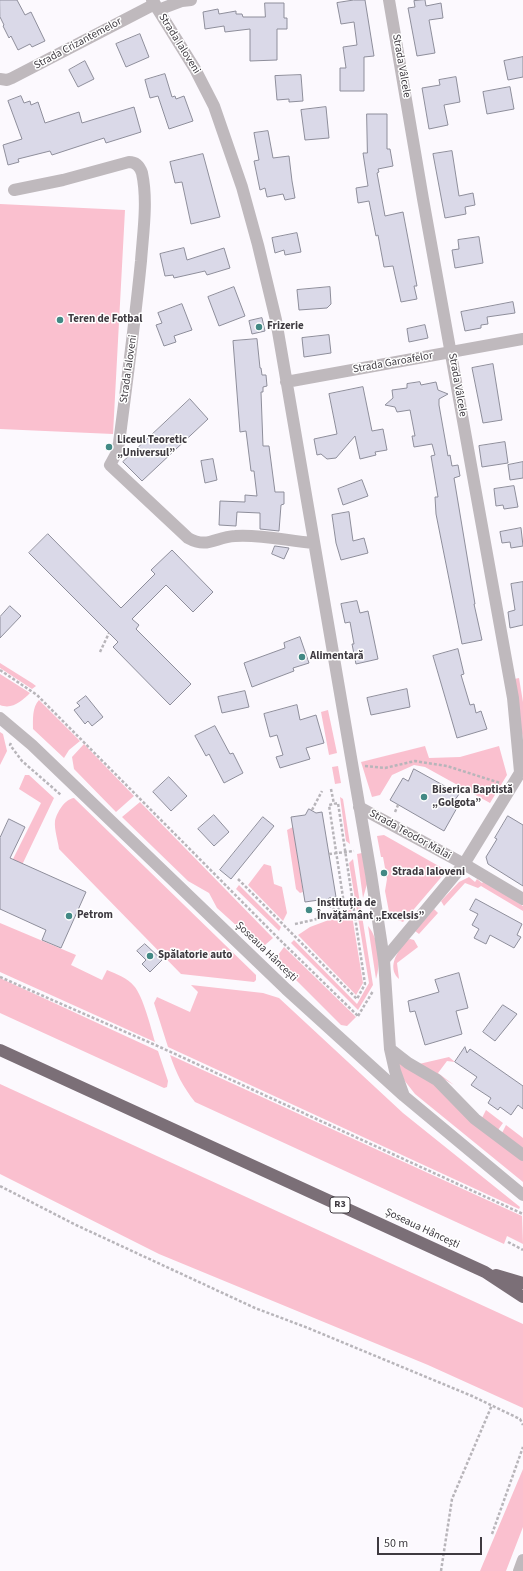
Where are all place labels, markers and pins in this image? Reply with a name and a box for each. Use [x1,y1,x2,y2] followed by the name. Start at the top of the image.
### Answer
[68,313,142,327] place label: Teren de Fotbal
[55,315,65,325] marker: Teren de Fotbal
[267,320,304,334] place label: Frizerie
[254,322,264,332] marker: Frizerie
[117,434,187,460] place label: Liceul Teoretic „Universul”
[104,442,114,452] marker: Liceul Teoretic „Universul”
[310,650,364,664] place label: Alimentară
[297,652,307,662] marker: Alimentară
[432,784,513,810] place label: Biserica Baptistă „Golgota”
[419,792,429,802] marker: Biserica Baptistă „Golgota”
[392,866,465,880] place label: Strada Ialoveni
[379,868,389,878] marker: Strada Ialoveni
[317,897,424,923] place label: Instituția de Învățământ „Excelsis”
[304,905,314,915] marker: Instituția de Învățământ „Excelsis”
[77,909,113,923] place label: Petrom
[64,911,74,921] marker: Petrom
[158,949,232,963] place label: Spălatorie auto
[145,951,155,961] marker: Spălatorie auto

